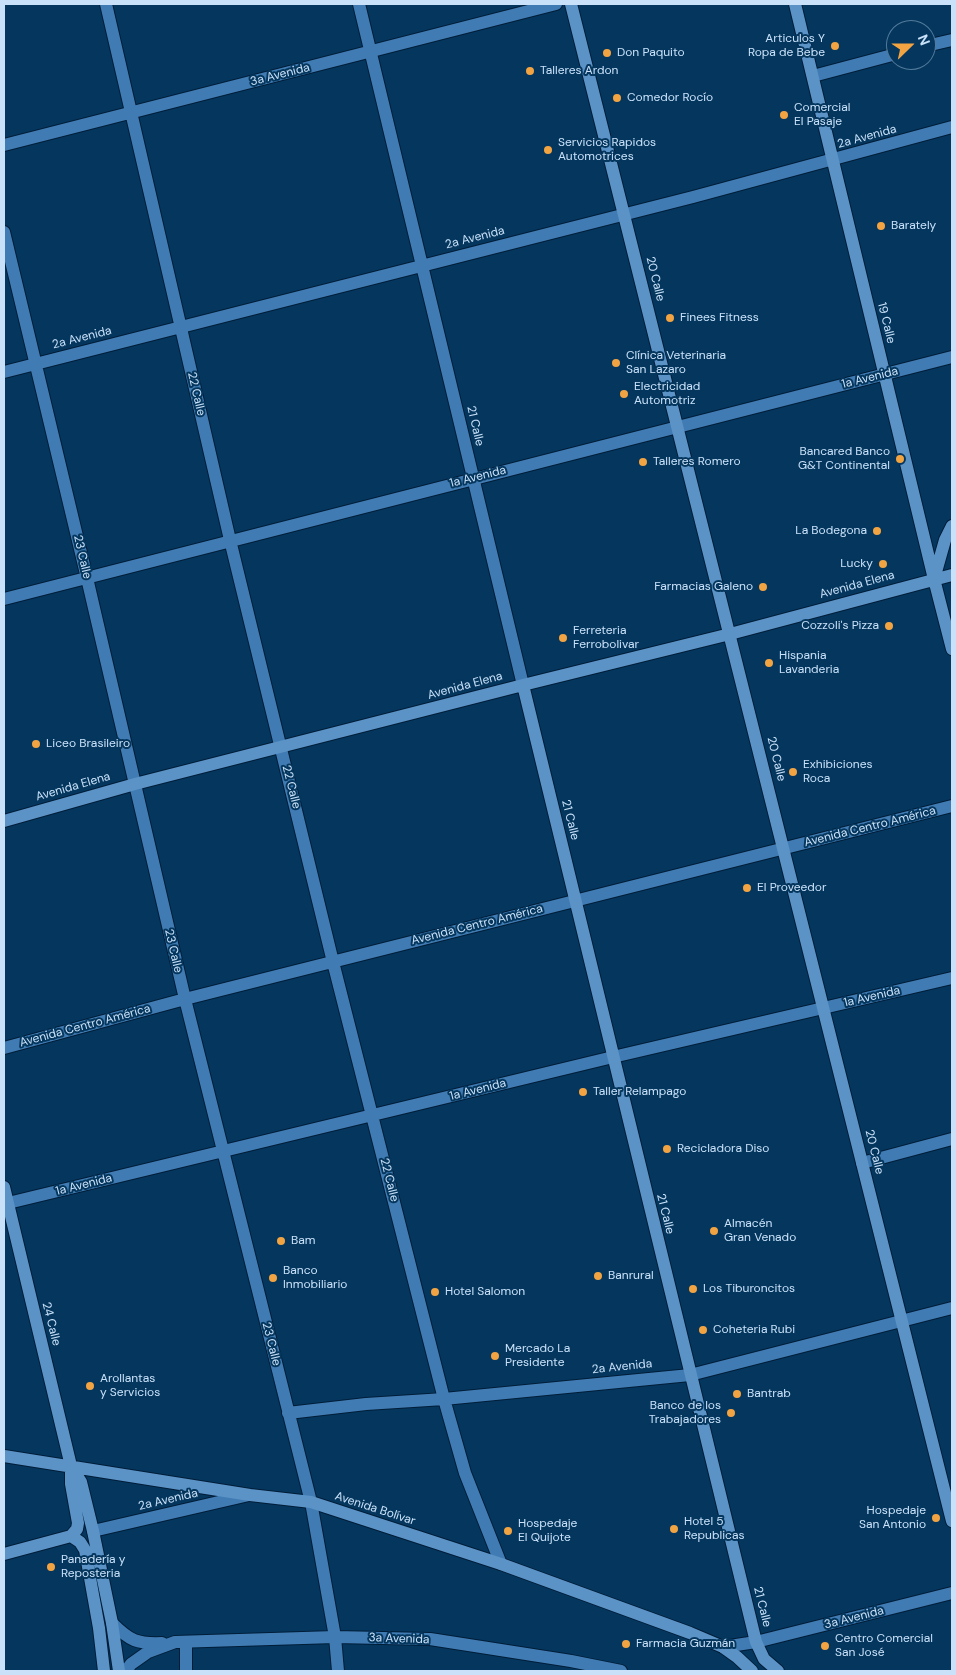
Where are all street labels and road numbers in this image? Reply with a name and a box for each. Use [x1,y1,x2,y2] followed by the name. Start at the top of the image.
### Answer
[249,61,311,89] street label: 3a Avenida
[836,122,898,152] street label: 2a Avenida
[444,224,506,252] street label: 2a Avenida
[643,255,667,303] street label: 20 Calle
[874,301,898,345] street label: 19 Calle
[51,324,113,352] street label: 2a Avenida
[840,364,900,392] street label: 1a Avenida
[184,371,208,417] street label: 22 Calle
[463,404,487,448] street label: 21 Calle
[448,463,508,491] street label: 1a Avenida
[70,534,94,580] street label: 23 Calle
[818,568,896,602] street label: Avenida Elena
[426,669,504,703] street label: Avenida Elena
[764,735,788,783] street label: 20 Calle
[279,764,303,810] street label: 22 Calle
[34,769,112,805] street label: Avenida Elena
[558,798,582,842] street label: 21 Calle
[803,804,937,850] street label: Avenida Centro América
[410,902,544,948] street label: Avenida Centro América
[161,928,185,974] street label: 23 Calle
[842,984,902,1010] street label: 1a Avenida
[18,1002,152,1050] street label: Avenida Centro América
[448,1076,508,1104] street label: 1a Avenida
[862,1128,886,1176] street label: 20 Calle
[377,1157,401,1203] street label: 22 Calle
[54,1171,114,1199] street label: 1a Avenida
[653,1192,677,1236] street label: 21 Calle
[39,1301,63,1347] street label: 24 Calle
[259,1321,283,1367] street label: 23 Calle
[591,1357,653,1377] street label: 2a Avenida
[137,1486,199,1514] street label: 2a Avenida
[333,1489,417,1529] street label: Avenida Bolívar
[750,1585,774,1629] street label: 21 Calle
[823,1604,885,1632] street label: 3a Avenida
[368,1631,430,1647] street label: 3a Avenida

